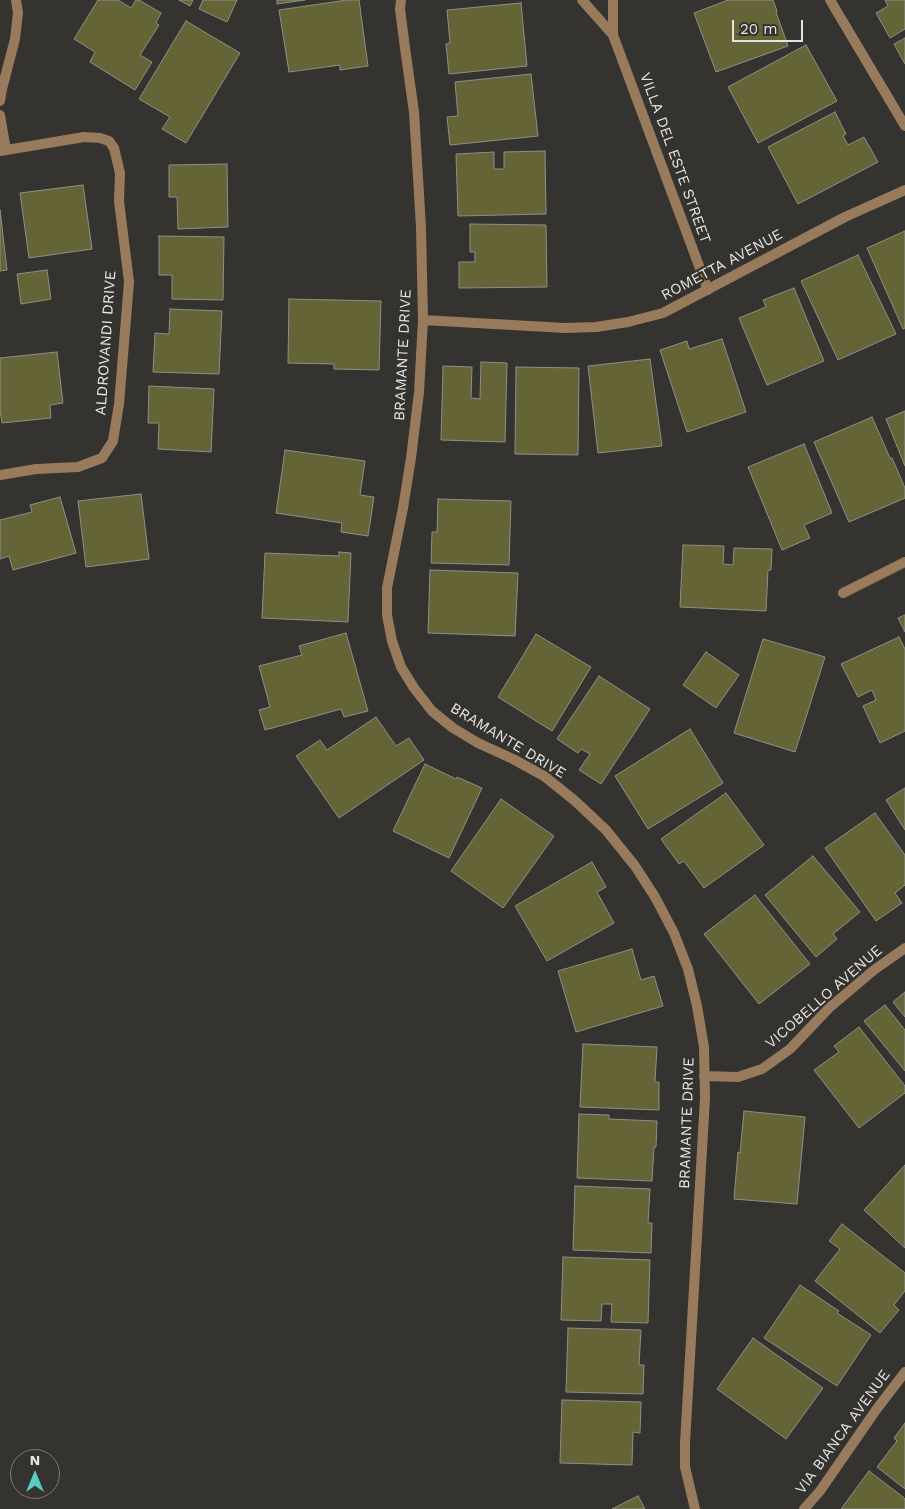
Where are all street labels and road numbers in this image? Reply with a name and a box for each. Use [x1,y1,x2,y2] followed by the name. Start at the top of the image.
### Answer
[636,70,714,246] street label: VILLA DEL ESTE STREET
[658,225,786,305] street label: ROMETTA AVENUE
[92,270,120,416] street label: ALDROVANDI DRIVE
[391,289,415,421] street label: BRAMANTE DRIVE
[447,699,569,783] street label: BRAMANTE DRIVE
[762,942,886,1052] street label: VICOBELLO AVENUE
[676,1057,698,1189] street label: BRAMANTE DRIVE
[792,1366,894,1498] street label: VIA BIANCA AVENUE

